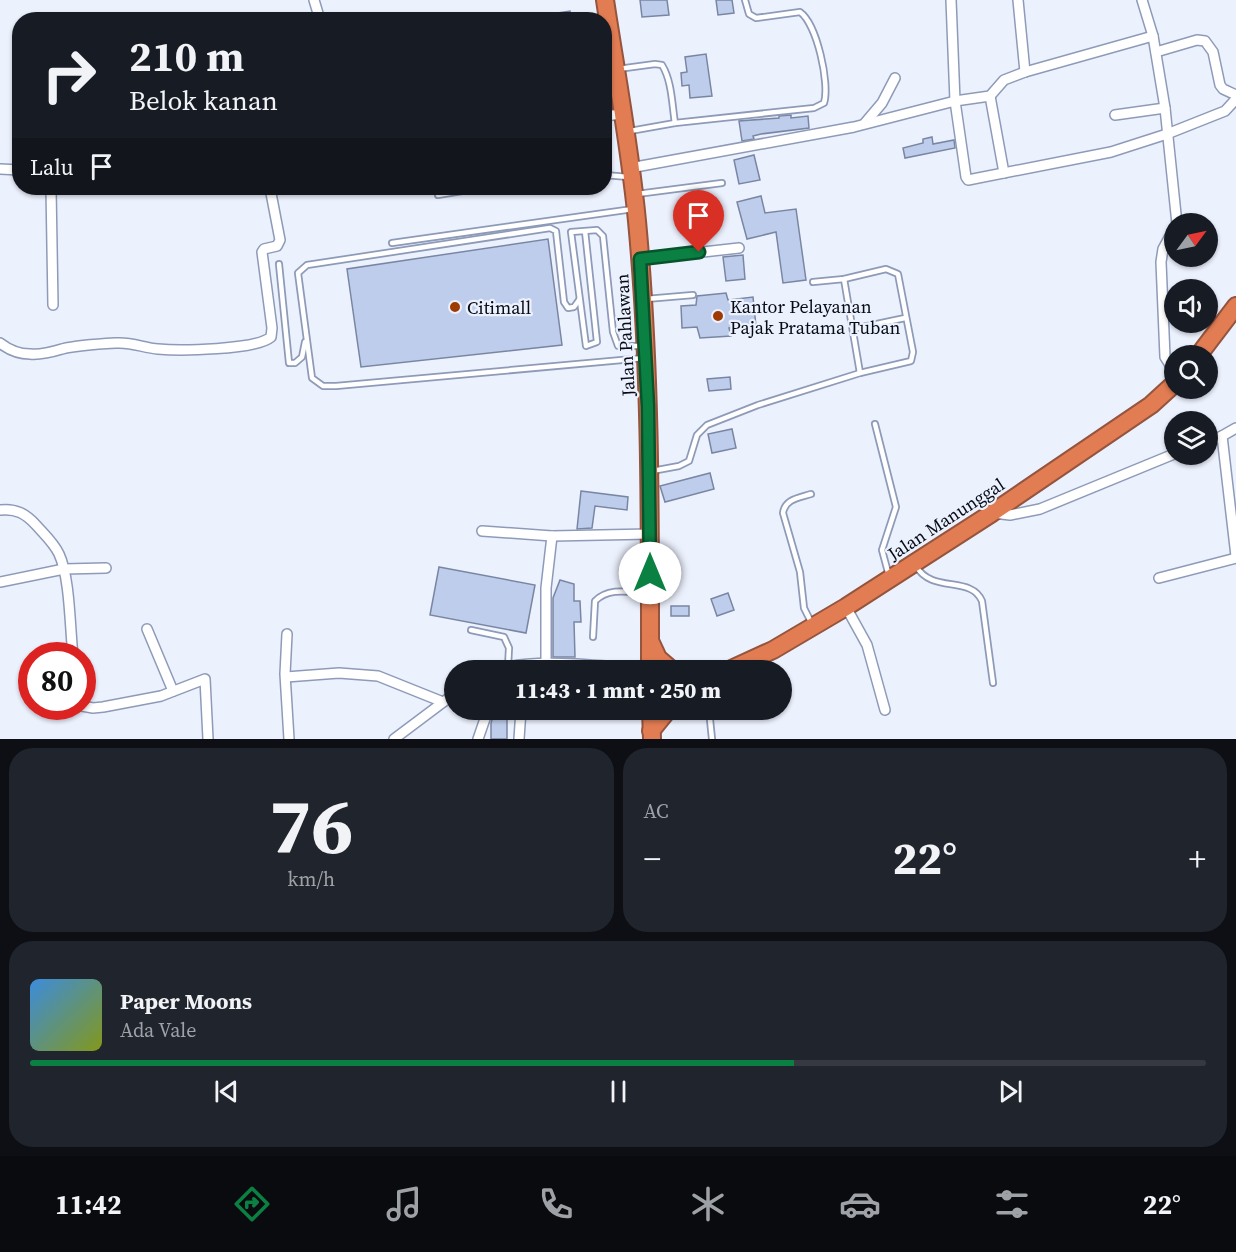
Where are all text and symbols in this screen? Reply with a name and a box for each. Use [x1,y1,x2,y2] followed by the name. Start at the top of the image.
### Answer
[129,27,244,85] text: 210 m
[30,36,108,114] icon: right
[129,82,278,119] text: Belok kanan
[85,150,118,183] icon: arrive
[30,152,73,182] text: Lalu
[673,190,724,252] pin
[682,199,715,232] icon: arrive
[1164,213,1218,267] north arrow
[1164,213,1218,465] map controls
[609,273,641,398] street label: Jalan Pahlawan
[1164,279,1218,333] button: sound
[730,294,901,340] place label: Kantor Pelayanan Pajak Pratama Tuban
[467,295,531,320] place label: Citimall
[448,300,462,314] marker: Citimall
[711,309,725,323] marker: Kantor Pelayanan Pajak Pratama Tuban
[1164,345,1218,399] button: search
[1164,411,1218,465] button: layers
[882,472,1009,567] street label: Jalan Manunggal
[618,541,682,605] position arrow
[18,642,96,720] speed limit sign: 80
[515,675,721,705] text: 11:43 · 1 mnt · 250 m
[269,772,354,879] text: 76
[644,797,669,825] text: AC
[893,827,957,889] text: 22°
[644,836,661,881] text: −
[1188,836,1206,881] text: +
[287,865,335,893] text: km/h
[120,986,252,1016] text: Paper Moons
[120,1016,196,1044] text: Ada Vale
[210,1075,243,1108] icon: previous
[602,1075,635,1108] icon: pause
[994,1075,1027,1108] icon: next
[231,1183,273,1225] icon: directions
[383,1183,425,1225] icon: music
[535,1183,577,1225] icon: phone
[687,1183,729,1225] icon: climate
[839,1183,881,1225] icon: car
[991,1183,1033,1225] icon: filters
[55,1186,122,1223] text: 11:42
[1143,1186,1181,1223] text: 22°

